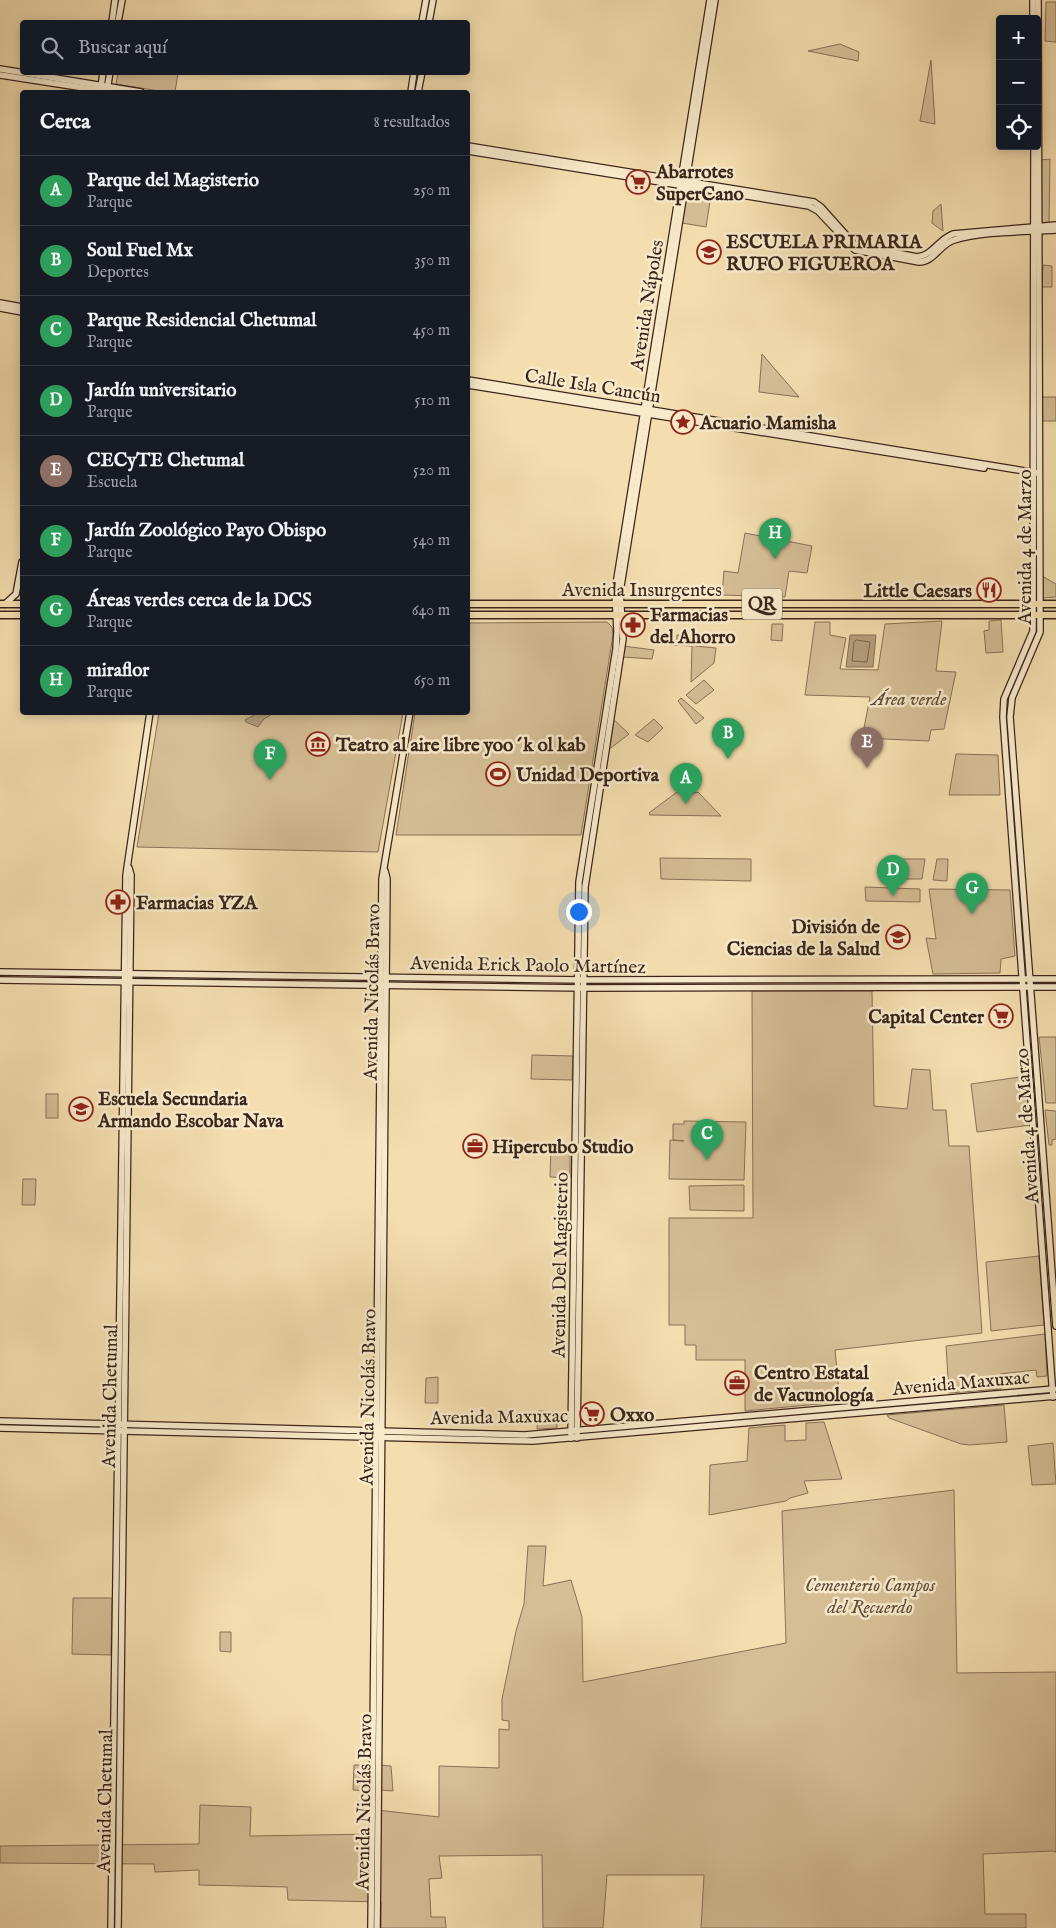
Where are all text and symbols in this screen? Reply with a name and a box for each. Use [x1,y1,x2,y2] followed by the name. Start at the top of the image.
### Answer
[996,15,1041,150] map controls
[996,15,1041,60] button: +
[20,20,470,75] search box
[38,34,66,62] icon: search
[78,36,167,60] text: Buscar aquí
[996,60,1041,105] button: −
[996,105,1041,150] button: locate
[40,109,90,136] text: Cerca
[374,113,450,133] text: 8 resultados
[655,161,744,207] place label: Abarrotes SuperCano
[87,169,259,193] text: Parque del Magisterio
[625,169,651,195] supermarket icon: Abarrotes SuperCano
[51,181,61,201] text: A
[413,181,450,201] text: 250 m
[87,193,133,213] text: Parque
[726,231,923,277] place label: ESCUELA PRIMARIA RUFO FIGUEROA
[626,238,670,373] street label: Avenida Nápoles
[87,239,193,263] text: Soul Fuel Mx
[696,239,722,265] school or university icon: ESCUELA PRIMARIA RUFO FIGUEROA
[51,251,61,271] text: B
[415,251,450,271] text: 350 m
[87,263,149,283] text: Deportes
[87,309,317,333] text: Parque Residencial Chetumal
[50,321,62,341] text: C
[413,321,450,341] text: 450 m
[87,333,133,353] text: Parque
[523,364,662,410] street label: Calle Isla Cancún
[87,379,237,403] text: Jardín universitario
[50,391,62,411] text: D
[415,391,450,411] text: 510 m
[87,403,133,423] text: Parque
[670,409,696,435] place icon: Acuario Mamisha
[699,412,837,436] place label: Acuario Mamisha
[87,449,244,473] text: CECyTE Chetumal
[50,461,62,481] text: E
[413,461,450,481] text: 520 m
[1014,469,1038,626] street label: Avenida 4 de Marzo
[87,473,138,493] text: Escuela
[759,518,791,559] pin: H
[87,519,326,543] text: Jardín Zoológico Payo Obispo
[51,531,61,551] text: F
[413,531,450,551] text: 540 m
[87,543,133,563] text: Parque
[976,577,1002,603] restaurant icon: Little Caesars
[561,579,722,603] street label: Avenida Insurgentes
[863,580,972,604] place label: Little Caesars
[742,588,782,620] road number: QR
[87,589,312,613] text: Áreas verdes cerca de la DCS
[50,601,62,621] text: G
[412,601,450,621] text: 640 m
[650,604,735,650] place label: Farmacias del Ahorro
[620,612,646,638] pharmacy icon: Farmacias del Ahorro
[87,613,133,633] text: Parque
[87,659,149,683] text: miraflor
[49,671,63,691] text: H
[414,671,450,691] text: 650 m
[87,683,133,703] text: Parque
[869,688,947,712] park label: Área verde
[712,718,744,759] pin: B
[851,727,883,768] pin: E
[305,731,331,757] museum icon: Teatro al aire libre yoo´k ol kab
[335,734,586,758] place label: Teatro al aire libre yoo´k ol kab
[254,739,286,780] pin: F
[485,761,511,787] sports icon: Unidad Deportiva
[670,763,702,804] pin: A
[515,764,660,788] place label: Unidad Deportiva
[877,855,909,896] pin: D
[956,873,988,914] pin: G
[105,889,131,915] pharmacy icon: Farmacias YZA
[136,892,258,916] place label: Farmacias YZA
[566,899,592,925] your location
[359,903,387,1082] street label: Avenida Nicolás Bravo
[727,916,881,962] place label: División de Ciencias de la Salud
[885,924,911,950] school or university icon: División de Ciencias de la Salud
[409,952,646,980] street label: Avenida Erick Paolo Martínez
[988,1003,1014,1029] supermarket icon: Capital Center
[868,1006,985,1030] place label: Capital Center
[1011,1047,1045,1205] street label: Avenida 4 de Marzo
[97,1088,284,1134] place label: Escuela Secundaria Armando Escobar Nava
[68,1096,94,1122] school or university icon: Escuela Secundaria Armando Escobar Nava
[691,1119,723,1160] pin: C
[462,1133,488,1159] office icon: Hipercubo Studio
[492,1136,633,1160] place label: Hipercubo Studio
[547,1172,575,1359] street label: Avenida Del Magisterio
[355,1308,383,1487] street label: Avenida Nicolás Bravo
[98,1323,124,1469] street label: Avenida Chetumal
[754,1362,874,1408] place label: Centro Estatal de Vacunología
[890,1366,1031,1402] street label: Avenida Maxuxac
[724,1370,750,1396] office icon: Centro Estatal de Vacunología
[579,1401,605,1427] supermarket icon: Oxxo
[610,1404,654,1428] place label: Oxxo
[429,1405,568,1431] street label: Avenida Maxuxac
[805,1574,936,1620] park label: Cementerio Campos del Recuerdo
[351,1713,379,1892] street label: Avenida Nicolás Bravo
[93,1728,119,1874] street label: Avenida Chetumal

